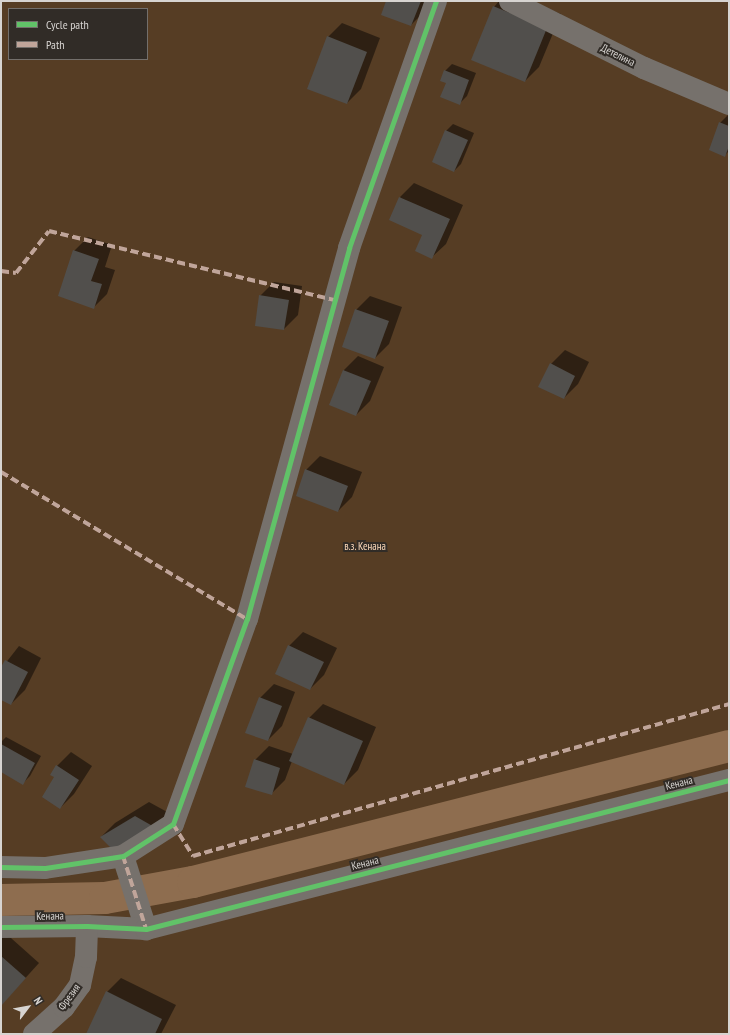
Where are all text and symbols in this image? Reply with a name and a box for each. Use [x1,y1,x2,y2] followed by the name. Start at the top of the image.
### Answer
[8,8,148,60] legend
[46,17,89,32] text: Cycle path
[46,37,64,52] text: Path
[599,41,637,69] street label: Детелина
[344,539,386,553] park label: в.з. Кенана
[664,773,694,793] street label: Кенана
[350,853,380,873] street label: Кенана
[36,909,64,923] street label: Кенана
[55,981,83,1013] street label: Фрезия
[8,987,48,1027] north arrow
[31,994,46,1007] text: N

